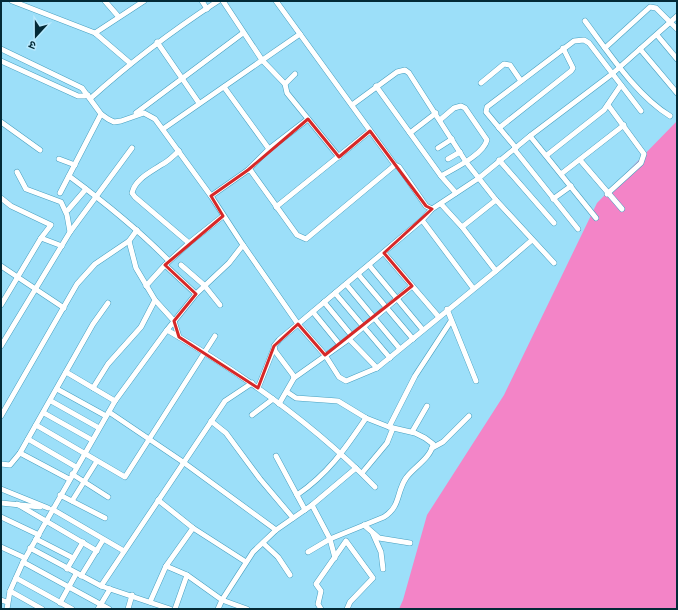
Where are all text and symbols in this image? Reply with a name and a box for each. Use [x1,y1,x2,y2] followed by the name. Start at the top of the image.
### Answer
[16,16,56,56] north arrow
[27,38,38,51] text: उ

